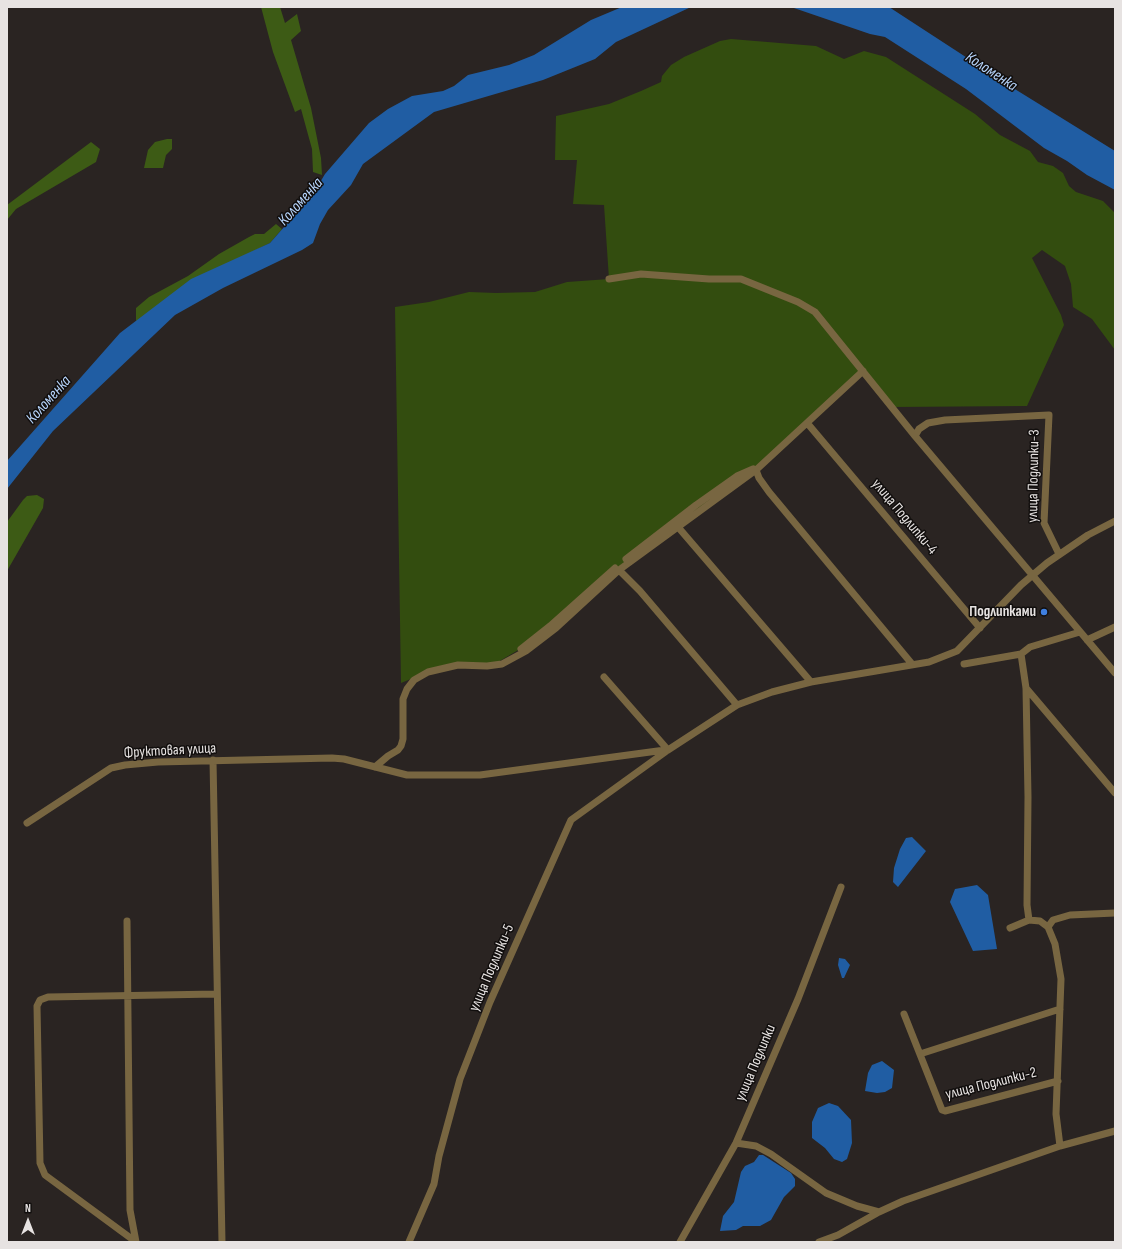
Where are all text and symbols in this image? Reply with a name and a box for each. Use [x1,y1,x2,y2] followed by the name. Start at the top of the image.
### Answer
[961,48,1021,96] water label: Коломенка
[274,174,328,230] water label: Коломенка
[22,372,76,428] water label: Коломенка
[1024,429,1044,523] street label: улица Подлипки-3
[867,475,941,559] street label: улица Подлипки-4
[969,603,1036,621] place label: Подлипками
[1039,607,1049,617] marker: Подлипками
[123,740,217,762] street label: Фруктовая улица
[466,922,518,1014] street label: улица Подлипки-5
[732,1022,780,1104] street label: улица Подлипки
[944,1064,1038,1104] street label: улица Подлипки-2
[8,1201,48,1241] north arrow
[25,1202,31,1215] text: N

